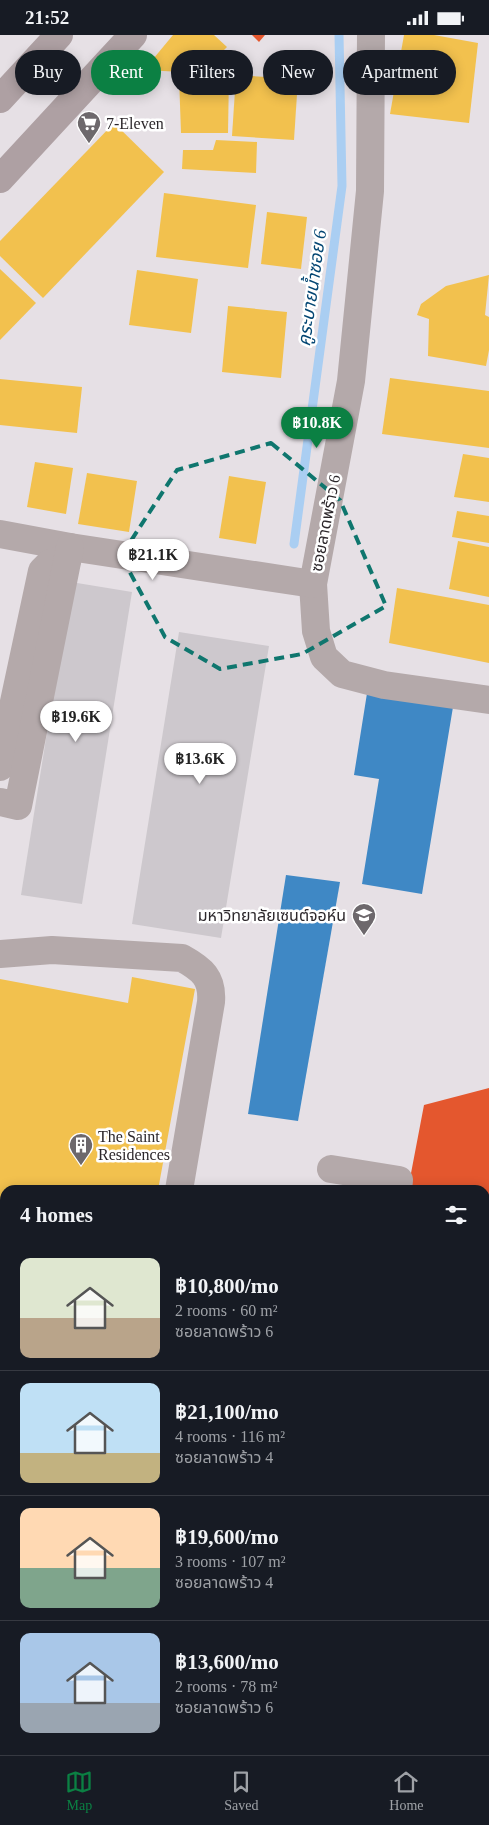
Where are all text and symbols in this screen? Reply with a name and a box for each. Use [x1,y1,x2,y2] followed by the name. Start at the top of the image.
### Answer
[25,7,69,28] text: 21:52
[15,50,81,95] chip: Buy
[91,50,161,95] chip: Rent
[171,50,253,95] chip: Filters
[263,50,333,95] chip: New
[343,50,456,95] chip: Apartment
[76,110,102,144] supermarket icon: 7-Eleven
[106,115,164,132] place label: 7-Eleven
[291,228,331,348] water label: คูระบายน้ำซอย 6
[276,407,358,449] pin: ฿10.8K
[292,414,342,431] text: ฿10.8K
[308,473,343,573] street label: ซอยลาดพร้าว 6
[112,539,194,581] pin: ฿21.1K
[128,546,178,563] text: ฿21.1K
[35,701,117,743] pin: ฿19.6K
[51,708,101,725] text: ฿19.6K
[159,743,241,785] pin: ฿13.6K
[175,750,225,767] text: ฿13.6K
[351,902,377,936] school or university icon: มหาวิทยาลัยเซนต์จอห์น
[198,907,346,924] place label: มหาวิทยาลัยเซนต์จอห์น
[98,1128,170,1163] place label: The Saint Residences
[68,1132,94,1166] building icon: The Saint Residences
[442,1201,470,1229] icon: filters
[20,1203,93,1227] text: 4 homes
[175,1274,279,1298] text: ฿10,800/mo
[60,1278,120,1338] icon: home
[175,1302,278,1319] text: 2 rooms · 60 m²
[175,1323,273,1340] text: ซอยลาดพร้าว 6
[175,1400,279,1424] text: ฿21,100/mo
[60,1403,120,1463] icon: home
[175,1428,285,1445] text: 4 rooms · 116 m²
[175,1449,273,1466] text: ซอยลาดพร้าว 4
[175,1525,279,1549] text: ฿19,600/mo
[60,1528,120,1588] icon: home
[175,1553,286,1570] text: 3 rooms · 107 m²
[175,1574,273,1591] text: ซอยลาดพร้าว 4
[175,1650,279,1674] text: ฿13,600/mo
[60,1653,120,1713] icon: home
[175,1678,278,1695] text: 2 rooms · 78 m²
[175,1699,273,1716] text: ซอยลาดพร้าว 6
[65,1768,93,1814] tab: Map
[224,1768,258,1814] tab: Saved
[389,1768,424,1814] tab: Home

